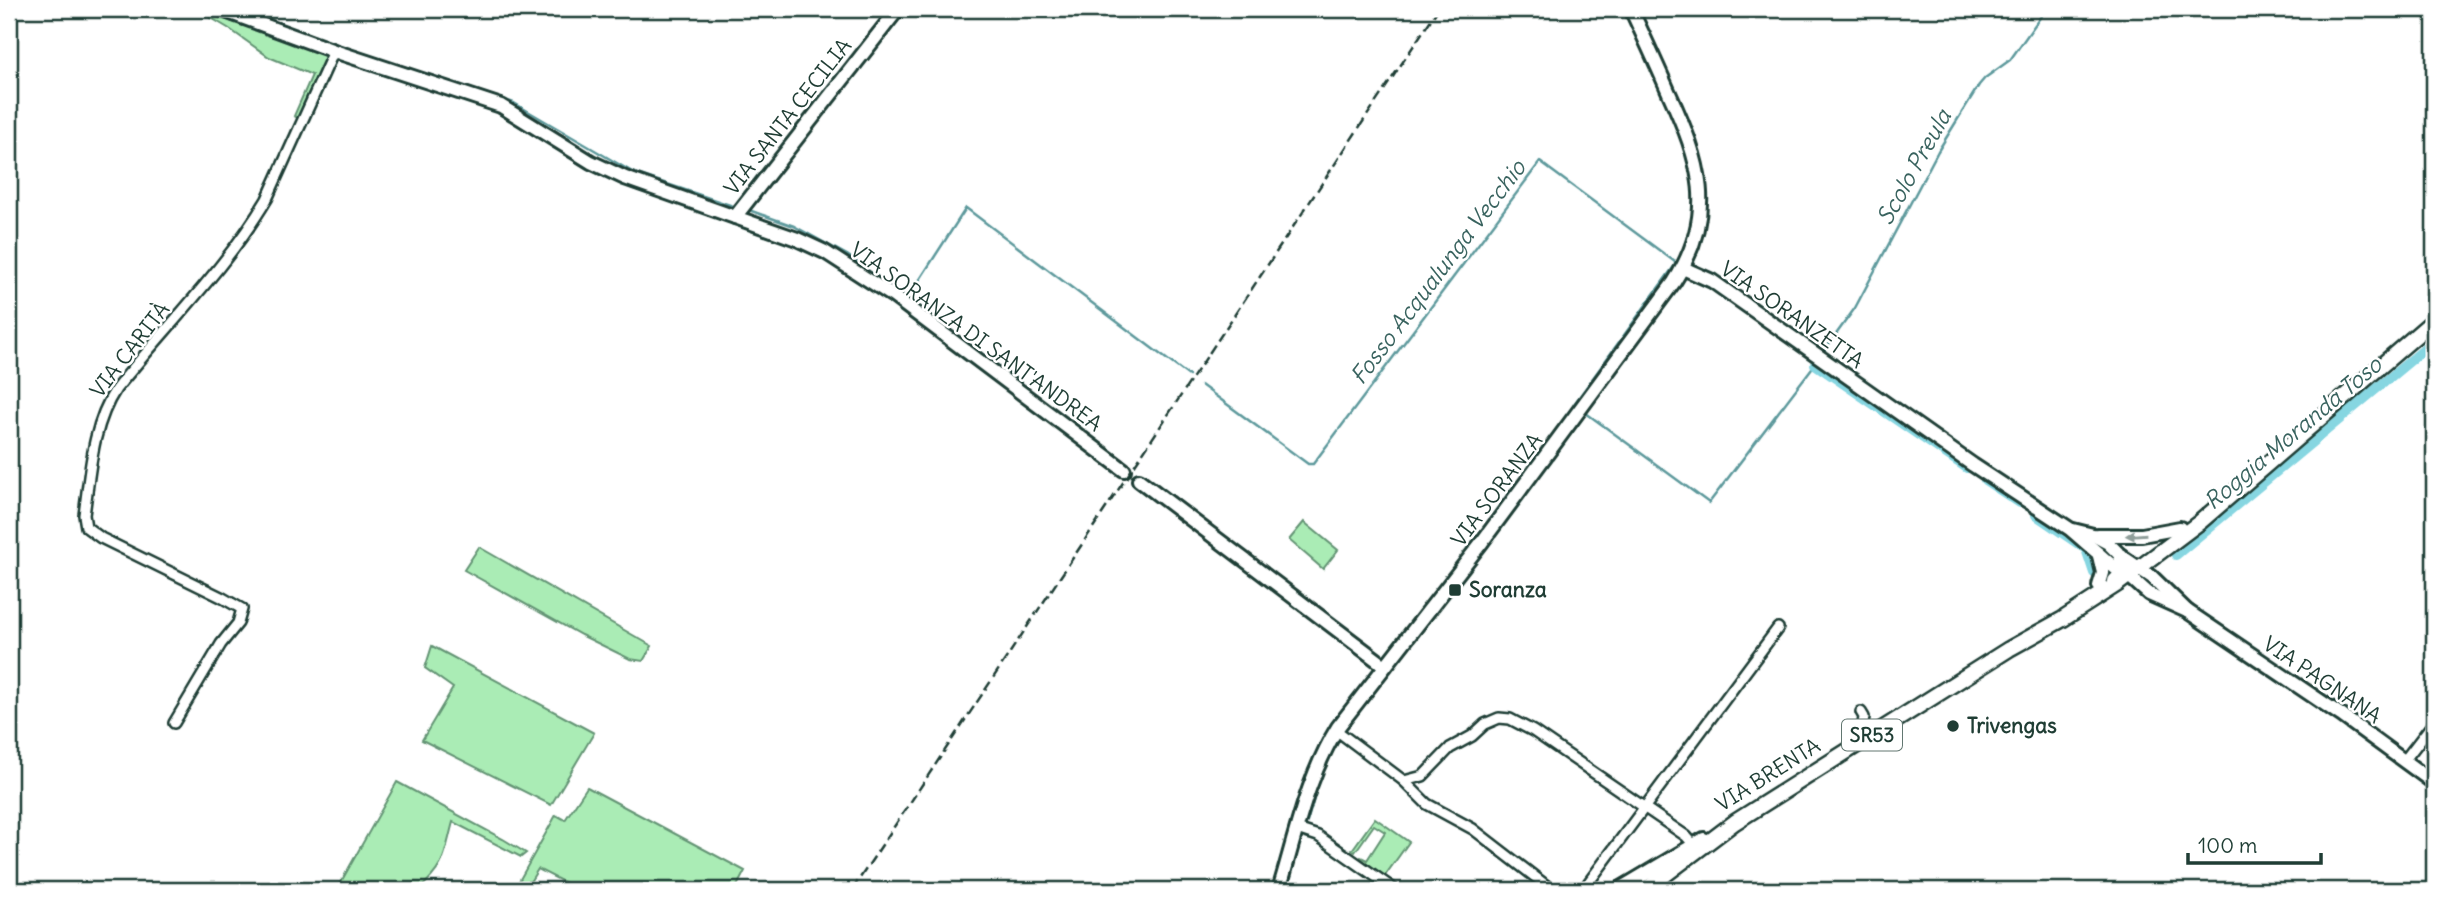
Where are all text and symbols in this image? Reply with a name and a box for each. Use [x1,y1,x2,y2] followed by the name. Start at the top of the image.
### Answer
[718,33,857,201] street label: VIA SANTA CECILIA
[1870,102,1958,230] water label: Scolo Preula
[1344,153,1532,390] water label: Fosso Acqualunga Vecchio
[845,236,1108,437] street label: VIA SORANZA DI SANT'ANDREA
[1715,255,1869,374] street label: VIA SORANZETTA
[84,296,175,403] street label: VIA CARITÀ
[2198,349,2388,515] water label: Roggia Moranda Toso
[1445,427,1548,552] street label: VIA SORANZA
[2125,530,2147,541] one-way arrow
[1469,576,1547,603] place label: Soranza
[1447,582,1463,598] marker: Soranza
[2258,630,2387,729] street label: VIA PAGNANA
[1967,712,2057,739] place label: Trivengas
[1945,718,1961,734] marker: Trivengas
[1842,720,1902,750] road number: SR53
[1710,732,1825,817] street label: VIA BRENTA
[2188,822,2320,866] scale bar
[2198,832,2257,859] text: 100 m

